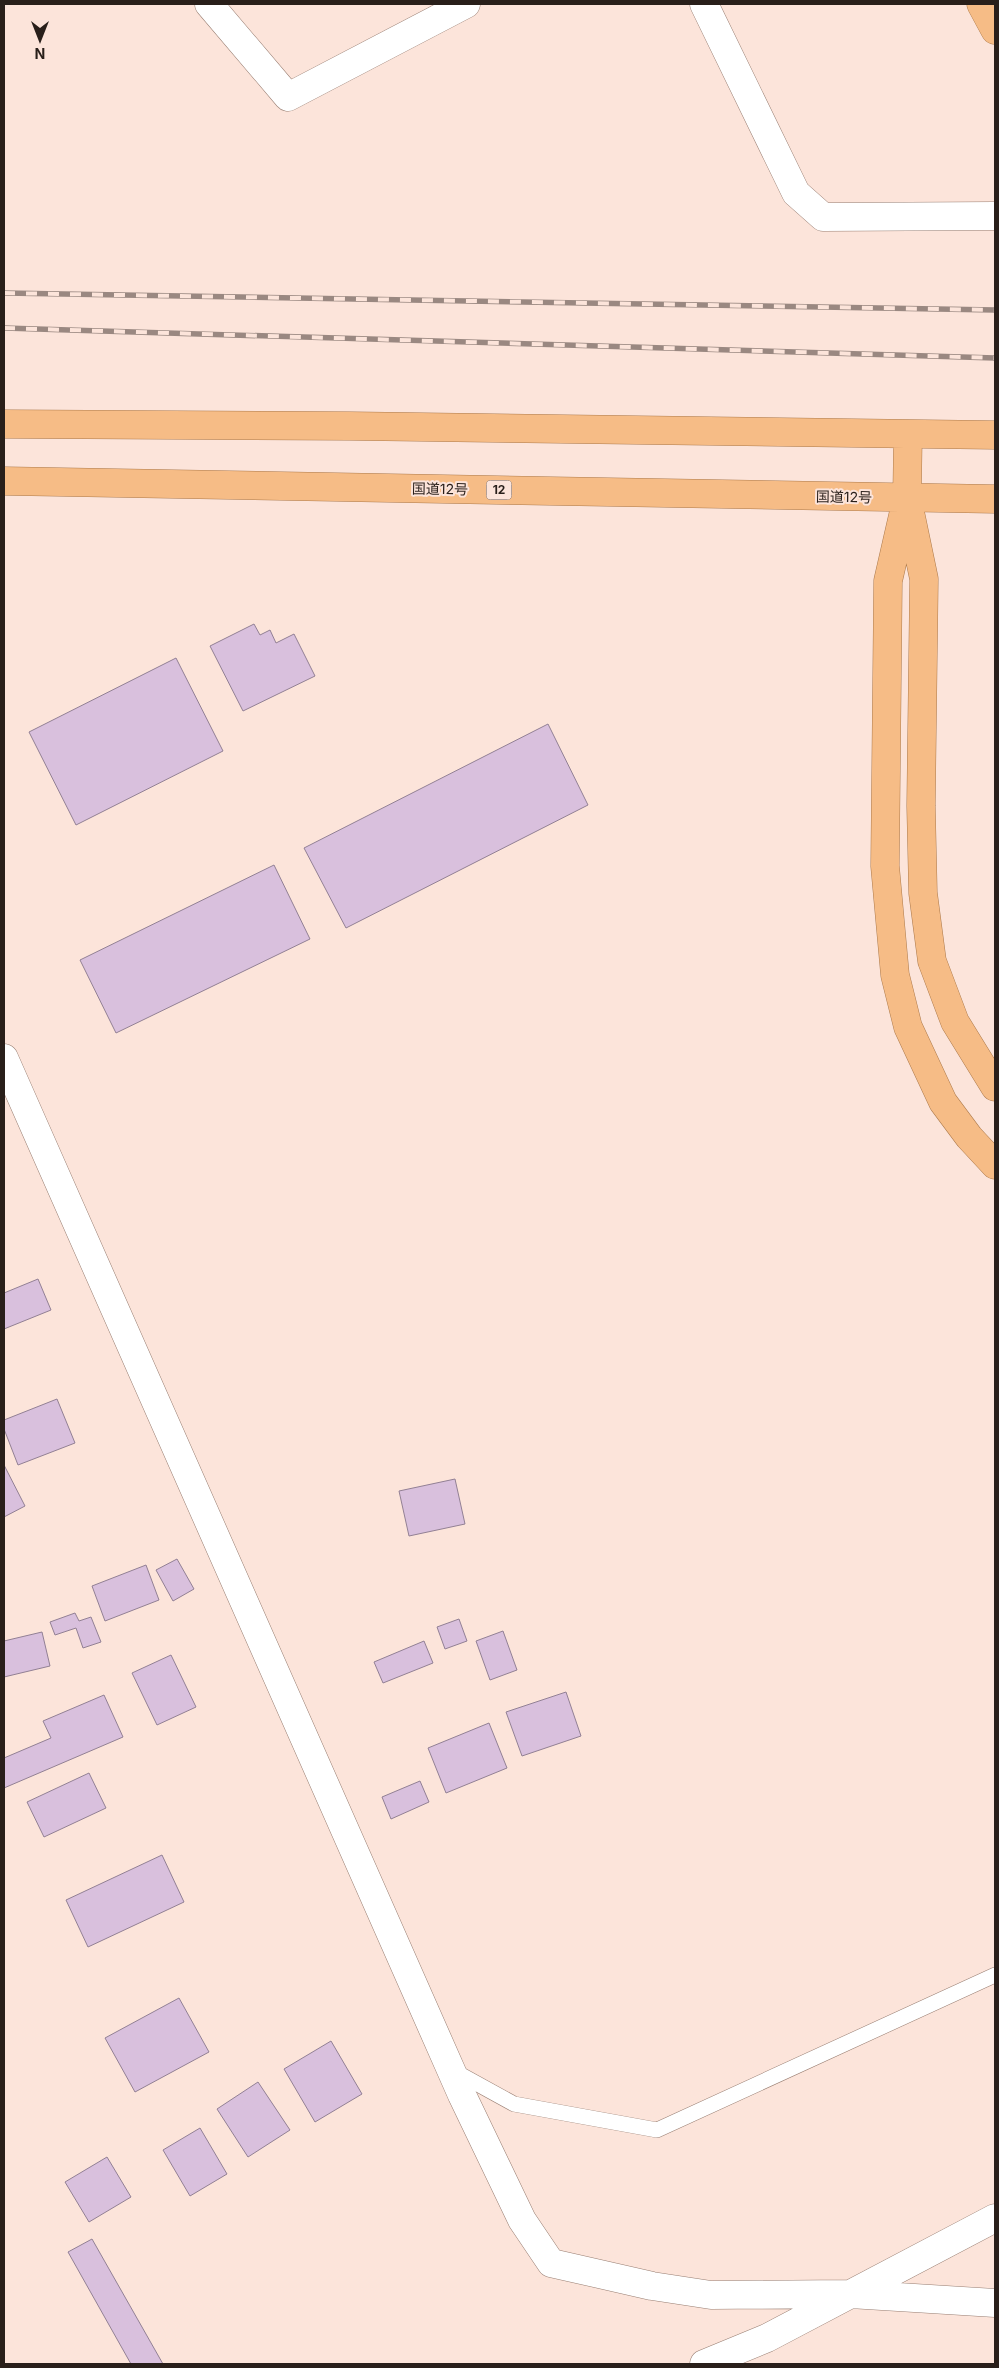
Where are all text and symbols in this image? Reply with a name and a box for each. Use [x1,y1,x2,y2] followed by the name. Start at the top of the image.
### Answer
[15,15,65,65] north arrow
[35,45,45,62] text: N
[412,480,468,497] street label: 国道12号
[486,480,512,500] road number: 12
[816,488,872,505] street label: 国道12号

